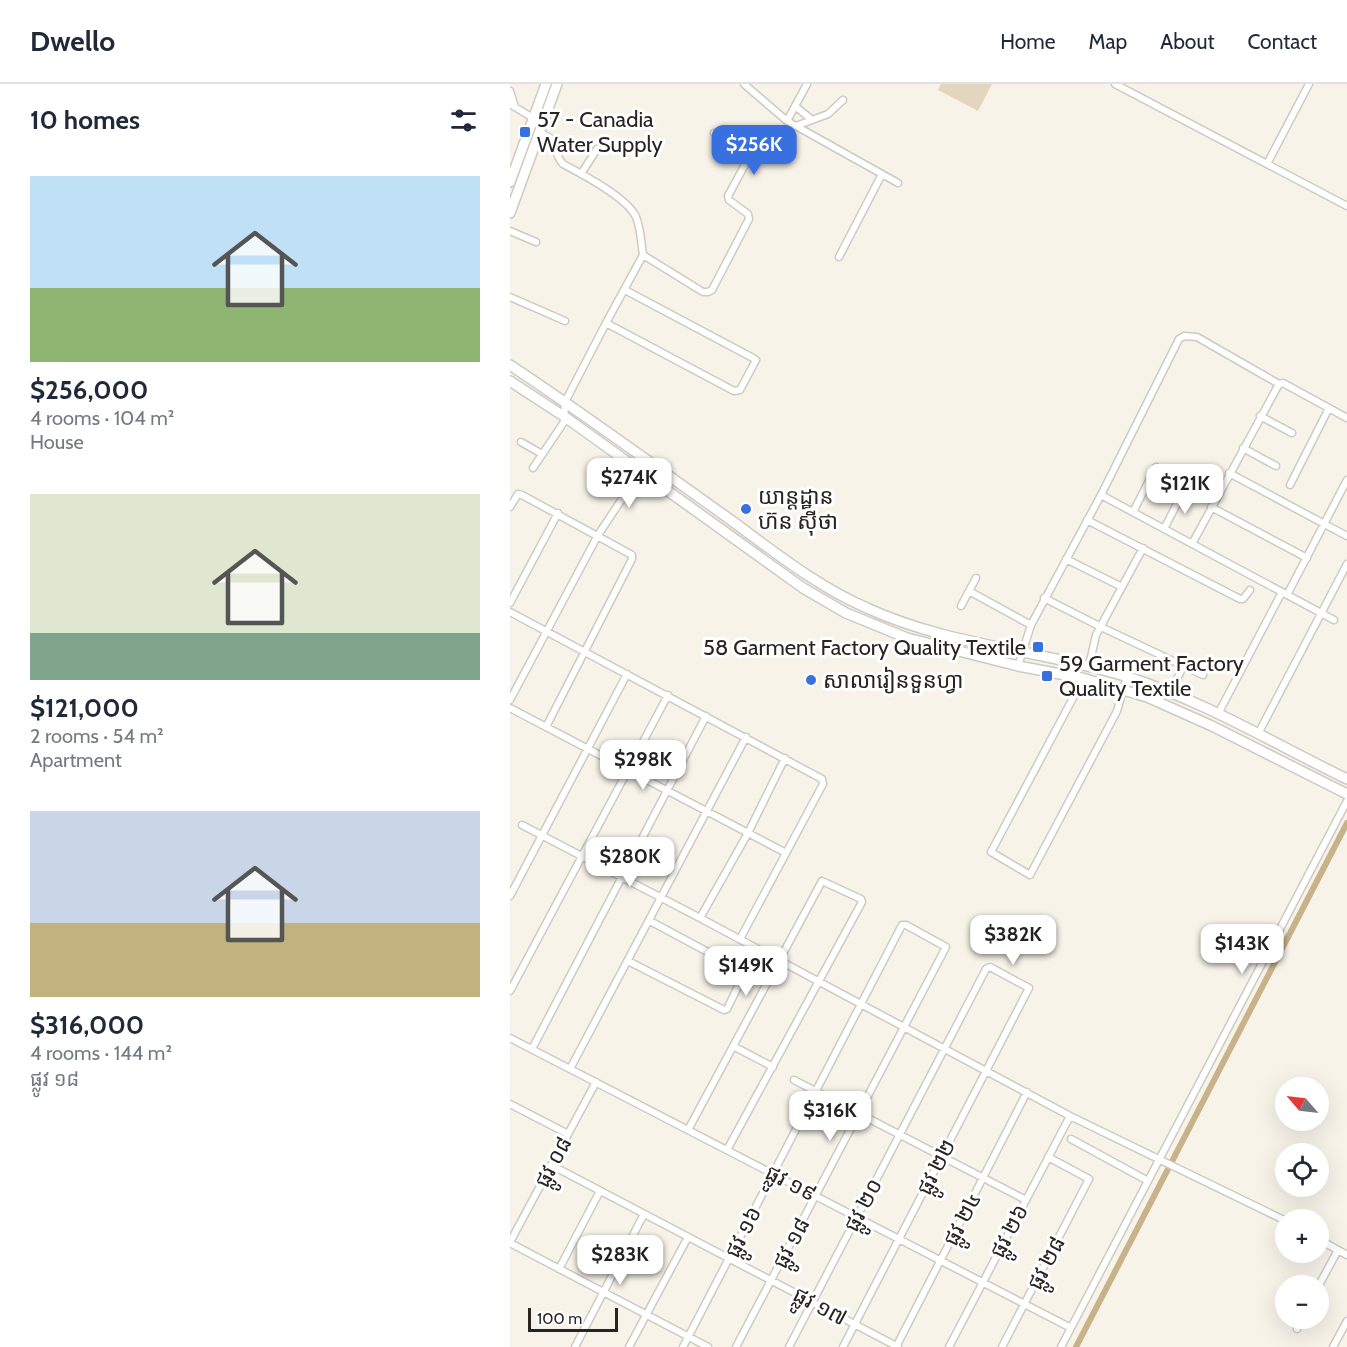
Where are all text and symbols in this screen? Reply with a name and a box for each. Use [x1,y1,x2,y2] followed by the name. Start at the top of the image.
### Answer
[30,24,115,58] text: Dwello
[1000,29,1056,54] text: Home
[1089,29,1127,54] text: Map
[1160,29,1214,54] text: About
[1247,29,1317,54] text: Contact
[30,104,140,136] text: 10 homes
[447,104,480,137] icon: filters
[537,106,663,158] place label: 57 - Canadia Water Supply
[518,125,532,139] marker: 57 - Canadia Water Supply
[712,125,796,176] pin: $256K
[726,132,782,156] text: $256K
[201,215,309,323] icon: home
[30,374,148,406] text: $256,000
[30,406,174,430] text: 4 rooms · 104 m²
[30,430,84,454] text: House
[587,458,671,509] pin: $274K
[1143,464,1227,515] pin: $121K
[601,465,657,489] text: $274K
[1160,471,1210,495] text: $121K
[758,483,838,535] place label: យាន្ដដ្ឋាន ហ៊ន ស៊ីថា
[739,502,753,516] marker: យាន្ដដ្ឋាន ហ៊ន ស៊ីថា
[201,533,309,641] icon: home
[703,634,1026,661] place label: 58 Garment Factory Quality Textile
[1031,640,1045,654] marker: 58 Garment Factory Quality Textile
[1059,650,1244,702] place label: 59 Garment Factory Quality Textile
[823,666,963,694] place label: សាលារៀនទួនហ្វា
[1040,669,1054,683] marker: 59 Garment Factory Quality Textile
[804,673,818,687] marker: សាលារៀនទួនហ្វា
[30,692,139,724] text: $121,000
[30,724,164,748] text: 2 rooms · 54 m²
[601,740,685,791] pin: $298K
[614,747,672,771] text: $298K
[30,748,122,772] text: Apartment
[588,837,672,888] pin: $280K
[600,844,660,868] text: $280K
[201,850,309,958] icon: home
[971,915,1055,966] pin: $382K
[984,922,1042,946] text: $382K
[1200,924,1284,975] pin: $143K
[1215,931,1269,955] text: $143K
[704,946,788,997] pin: $149K
[718,953,774,977] text: $149K
[30,1009,144,1041] text: $316,000
[30,1041,172,1065] text: 4 rooms · 144 m²
[30,1067,79,1091] text: ផ្លូវ ១៨
[1275,1077,1329,1131] north arrow
[1275,1077,1329,1329] map controls
[788,1091,872,1142] pin: $316K
[803,1098,857,1122] text: $316K
[528,1132,583,1195] street label: ផ្លូវ ០៨
[911,1135,967,1202] street label: ផ្លូវ ២២
[1275,1143,1329,1197] button: locate
[758,1159,821,1213] street label: ផ្លូវ ១៩
[838,1174,894,1239] street label: ផ្លូវ ២០
[937,1188,993,1253] street label: ផ្លូវ ២៤
[984,1200,1040,1265] street label: ផ្លូវ ២៦
[719,1202,773,1265] street label: ផ្លូវ ១៦
[1275,1209,1329,1263] button: +
[766,1213,821,1276] street label: ផ្លូវ ១៨
[1021,1232,1077,1297] street label: ផ្លូវ ២៨
[578,1235,662,1286] pin: $283K
[591,1242,649,1266] text: $283K
[1275,1275,1329,1329] button: −
[785,1281,852,1337] street label: ផ្លូវ ១៧
[528,1305,618,1332] scale bar
[537,1309,582,1328] text: 100 m

